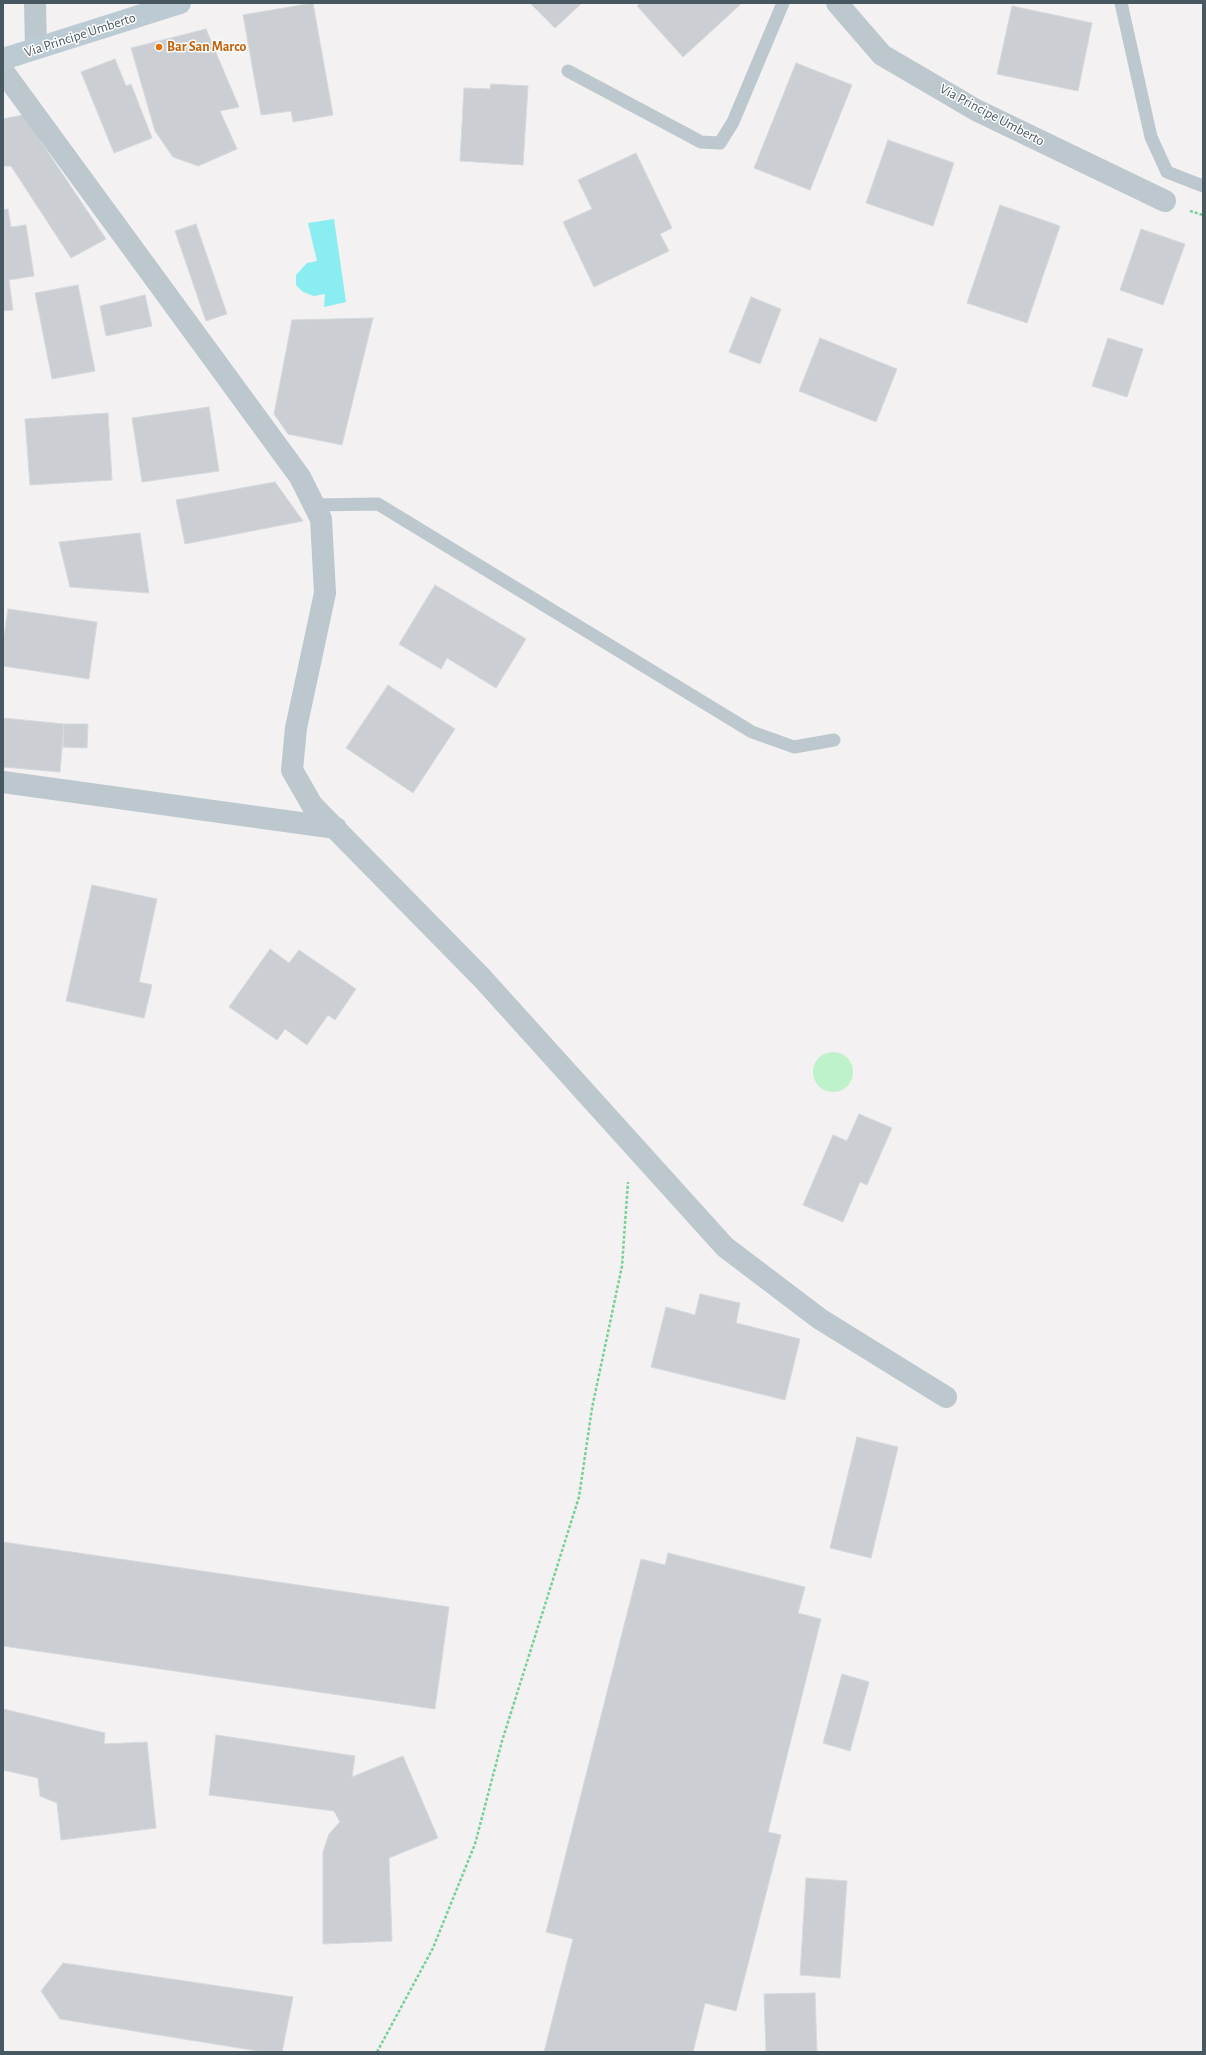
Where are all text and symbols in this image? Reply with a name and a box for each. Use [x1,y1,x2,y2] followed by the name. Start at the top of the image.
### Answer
[22,9,138,61] street label: Via Principe Umberto
[167,39,247,55] place label: Bar San Marco
[154,42,164,52] marker: Bar San Marco
[937,80,1047,150] street label: Via Principe Umberto

